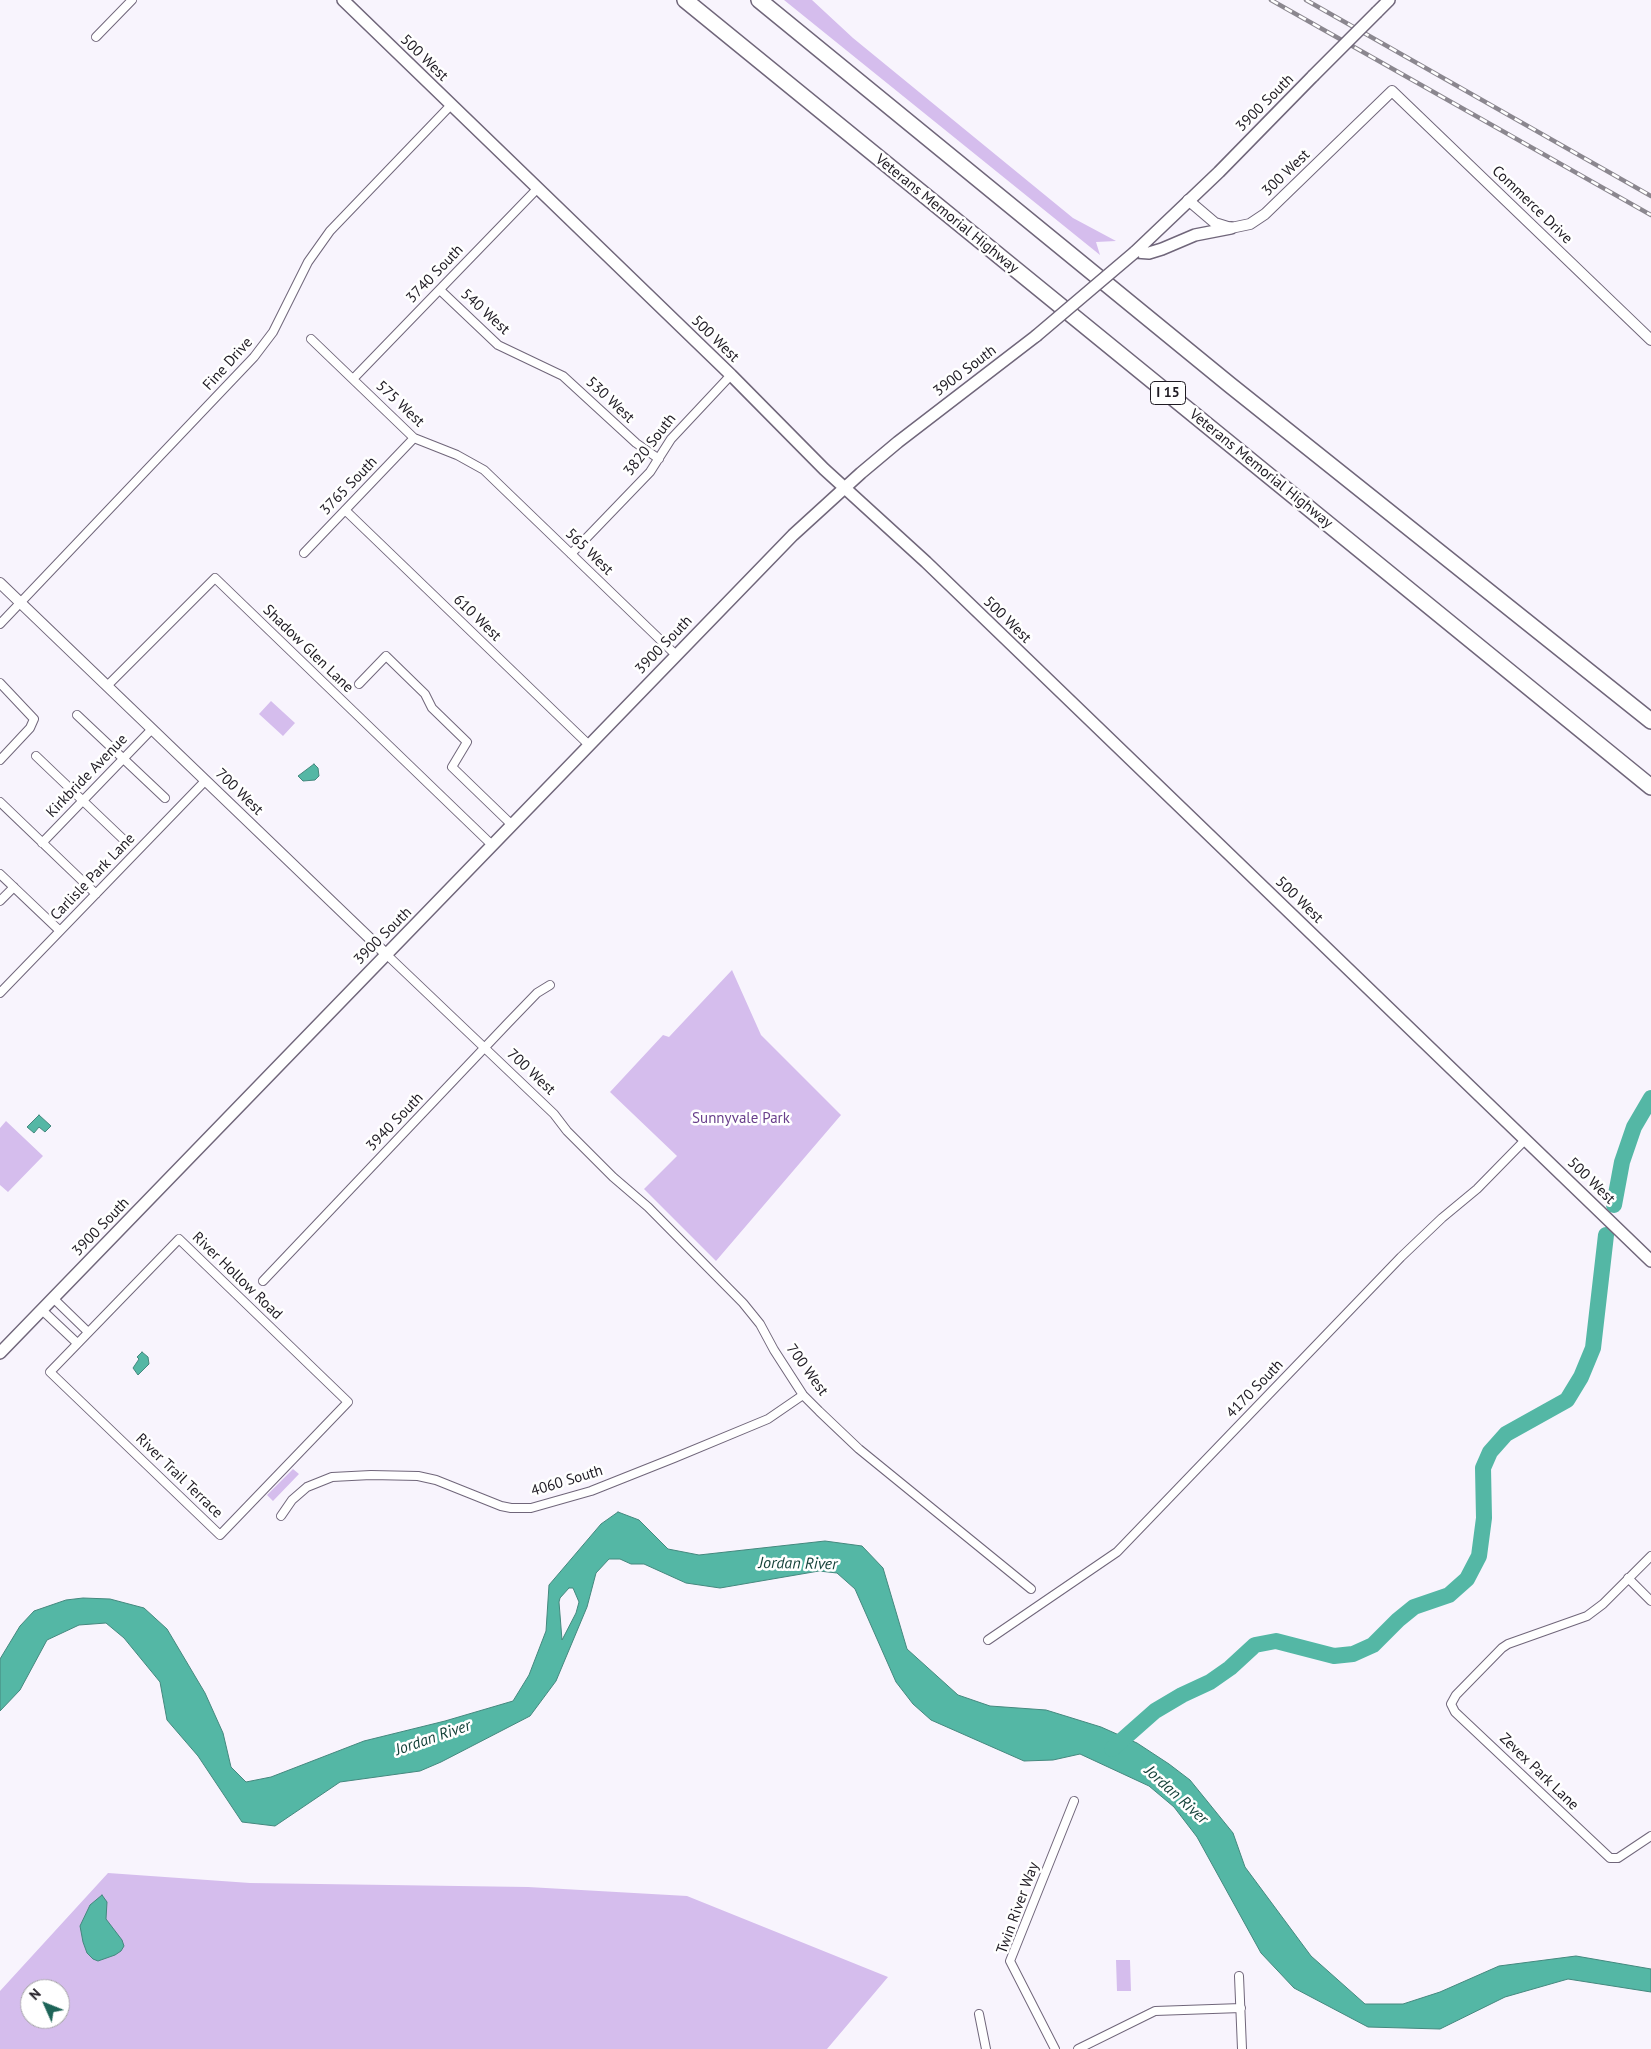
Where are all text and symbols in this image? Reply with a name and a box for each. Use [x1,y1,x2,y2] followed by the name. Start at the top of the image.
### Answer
[396,31,452,85] street label: 500 West
[1232,70,1298,136] street label: 3900 South
[1258,146,1314,200] street label: 300 West
[872,151,1022,277] street label: Veterans Memorial Highway
[1488,162,1576,248] street label: Commerce Drive
[403,241,467,307] street label: 3740 South
[457,285,513,339] street label: 540 West
[687,312,743,366] street label: 500 West
[199,334,257,394] street label: Fine Drive
[930,342,1000,400] street label: 3900 South
[582,373,638,427] street label: 530 West
[372,377,428,431] street label: 575 West
[1150,382,1186,404] road number: I 15
[1186,406,1336,532] street label: Veterans Memorial Highway
[620,410,680,480] street label: 3820 South
[317,453,381,519] street label: 3765 South
[561,525,617,579] street label: 565 West
[449,591,505,645] street label: 610 West
[979,593,1035,647] street label: 500 West
[259,601,357,697] street label: Shadow Glen Lane
[632,612,696,678] street label: 3900 South
[43,730,131,822] street label: Kirkbride Avenue
[211,765,267,819] street label: 700 West
[47,830,139,924] street label: Carlisle Park Lane
[1271,873,1327,927] street label: 500 West
[350,903,416,969] street label: 3900 South
[503,1045,559,1099] street label: 700 West
[363,1089,427,1155] street label: 3940 South
[692,1110,790,1128] park label: Sunnyvale Park
[1563,1154,1619,1208] street label: 500 West
[69,1194,133,1260] street label: 3900 South
[188,1228,286,1324] street label: River Hollow Road
[782,1341,832,1399] street label: 700 West
[1223,1356,1287,1422] street label: 4170 South
[132,1430,226,1522] street label: River Trail Terrace
[529,1462,605,1500] street label: 4060 South
[758,1554,838,1574] water label: Jordan River
[393,1716,473,1760] water label: Jordan River
[1496,1730,1582,1814] street label: Zevex Park Lane
[1140,1762,1212,1828] water label: Jordan River
[993,1860,1043,1956] street label: Twin River Way
[20,1979,70,2029] north arrow
[25,1985,45,2004] text: N

